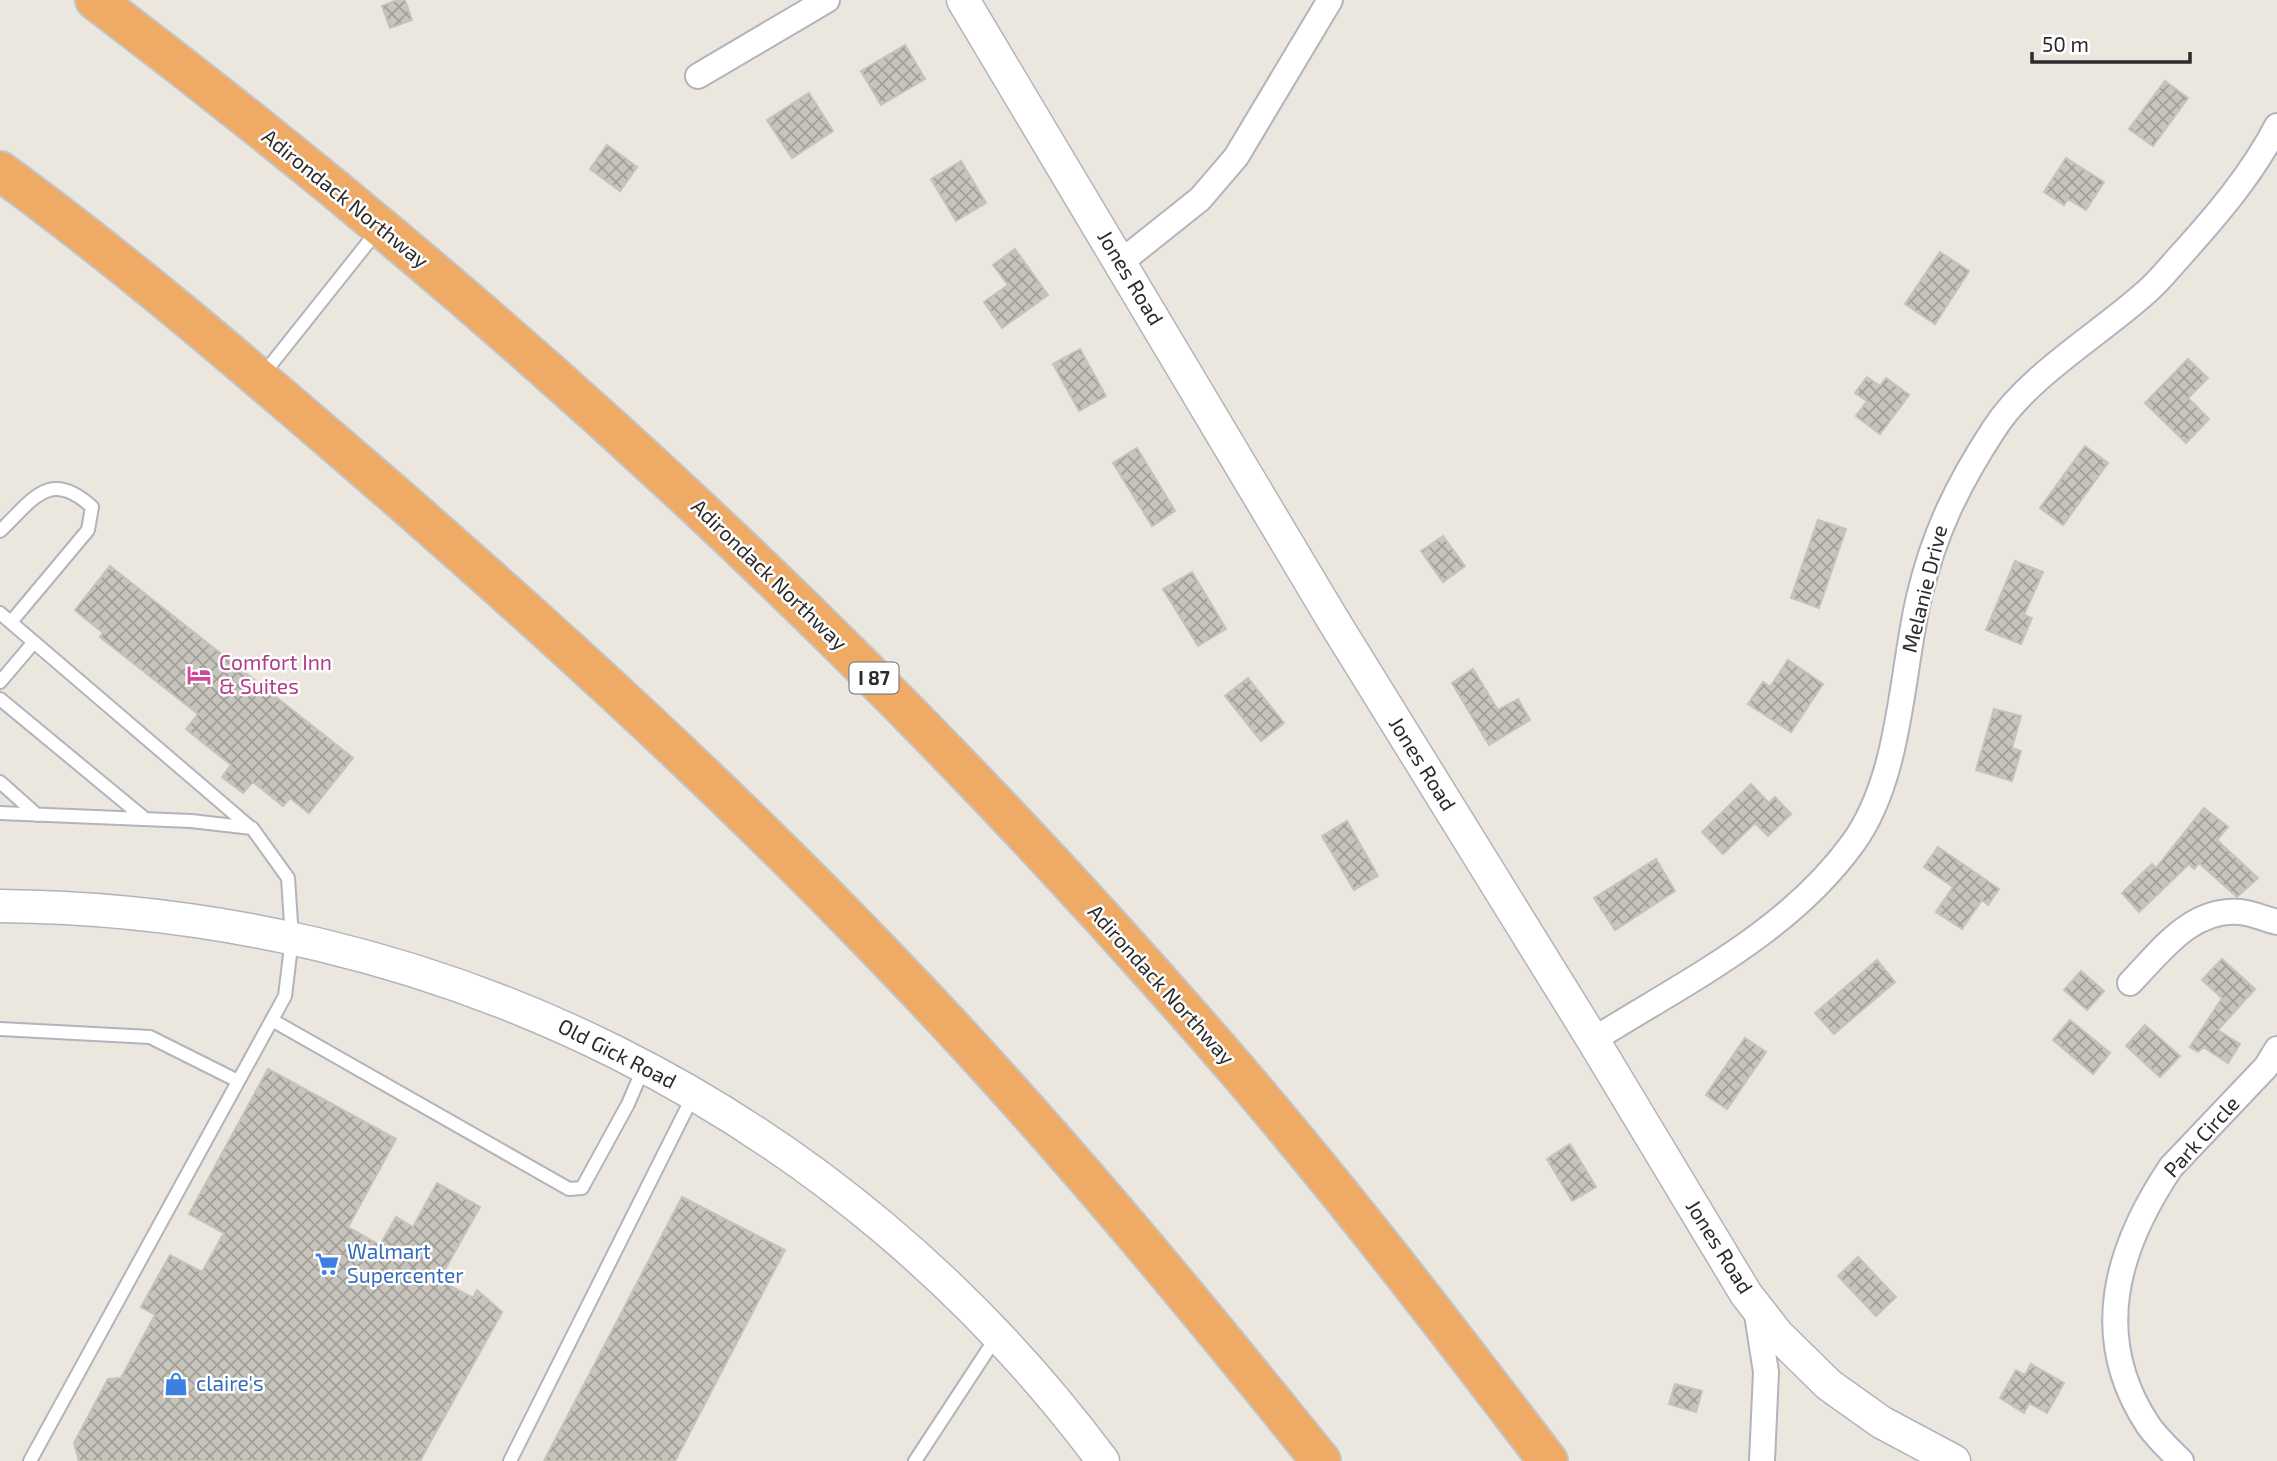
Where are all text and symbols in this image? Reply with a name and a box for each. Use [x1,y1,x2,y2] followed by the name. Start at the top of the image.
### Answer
[2032,21,2190,65] scale bar
[2042,31,2089,56] text: 50 m
[258,123,434,273] street label: Adirondack Northway
[1093,225,1169,329] street label: Jones Road
[687,493,853,655] street label: Adirondack Northway
[1896,522,1951,655] street label: Melanie Drive
[219,649,332,698] place label: Comfort Inn & Suites
[185,661,213,689] hotel icon: Comfort Inn & Suites
[850,663,898,694] road number: I 87
[1385,712,1462,815] street label: Jones Road
[1084,899,1241,1069] street label: Adirondack Northway
[554,1012,681,1093] street label: Old Gick Road
[2158,1090,2244,1182] street label: Park Circle
[1682,1195,1759,1298] street label: Jones Road
[347,1238,464,1287] place label: Walmart Supercenter
[313,1250,341,1278] supermarket icon: Walmart Supercenter
[162,1370,190,1398] shop icon: claire's
[196,1370,264,1395] place label: claire's

